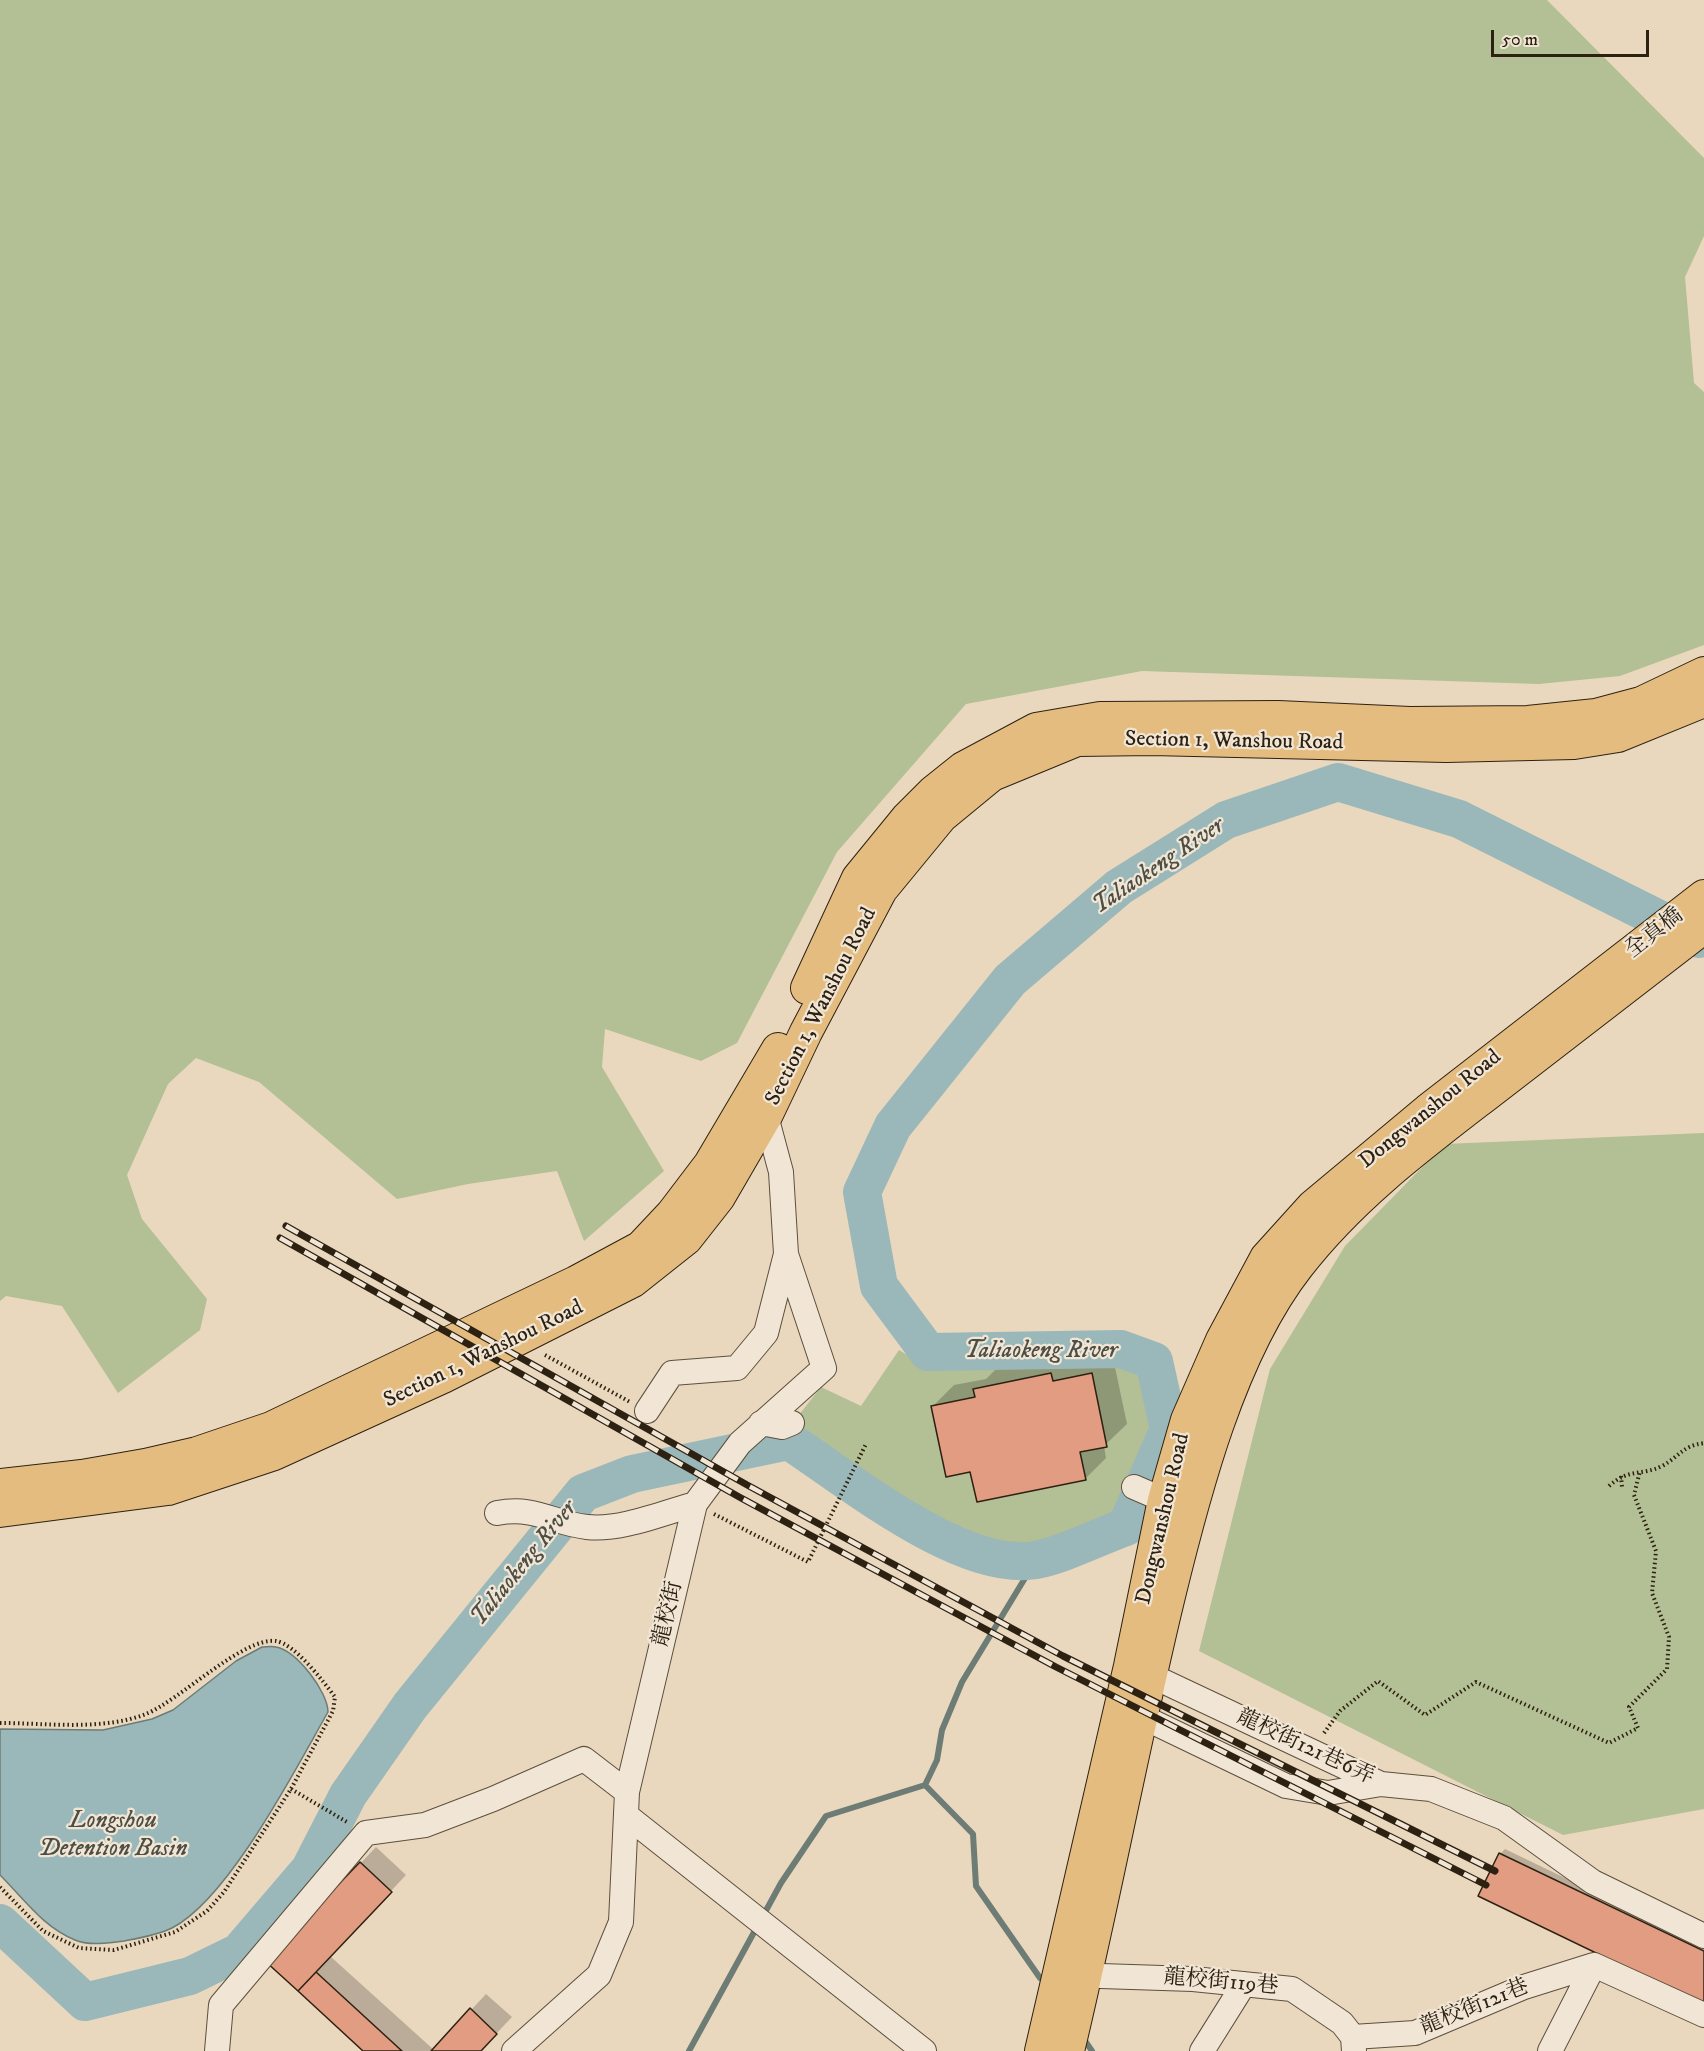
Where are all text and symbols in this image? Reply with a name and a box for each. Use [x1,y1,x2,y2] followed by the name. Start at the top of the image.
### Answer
[1494,18,1652,56] scale bar
[1502,29,1538,51] text: 50 m
[1125,727,1343,757] street label: Section 1, Wanshou Road
[1088,812,1230,922] water label: Taliaokeng River
[1621,903,1689,965] street label: 全真橋
[761,904,883,1110] street label: Section 1, Wanshou Road
[1355,1045,1507,1175] street label: Dongwanshou Road
[380,1295,588,1415] street label: Section 1, Wanshou Road
[965,1338,1117,1366] water label: Taliaokeng River
[1131,1431,1197,1607] street label: Dongwanshou Road
[466,1496,584,1632] water label: Taliaokeng River
[649,1579,689,1649] street label: 龍校街
[1232,1705,1378,1791] street label: 龍校街121巷6弄
[39,1808,187,1864] water label: Longshou Detention Basin
[1163,1965,1279,2001] street label: 龍校街119巷
[1417,1974,1533,2042] street label: 龍校街121巷

